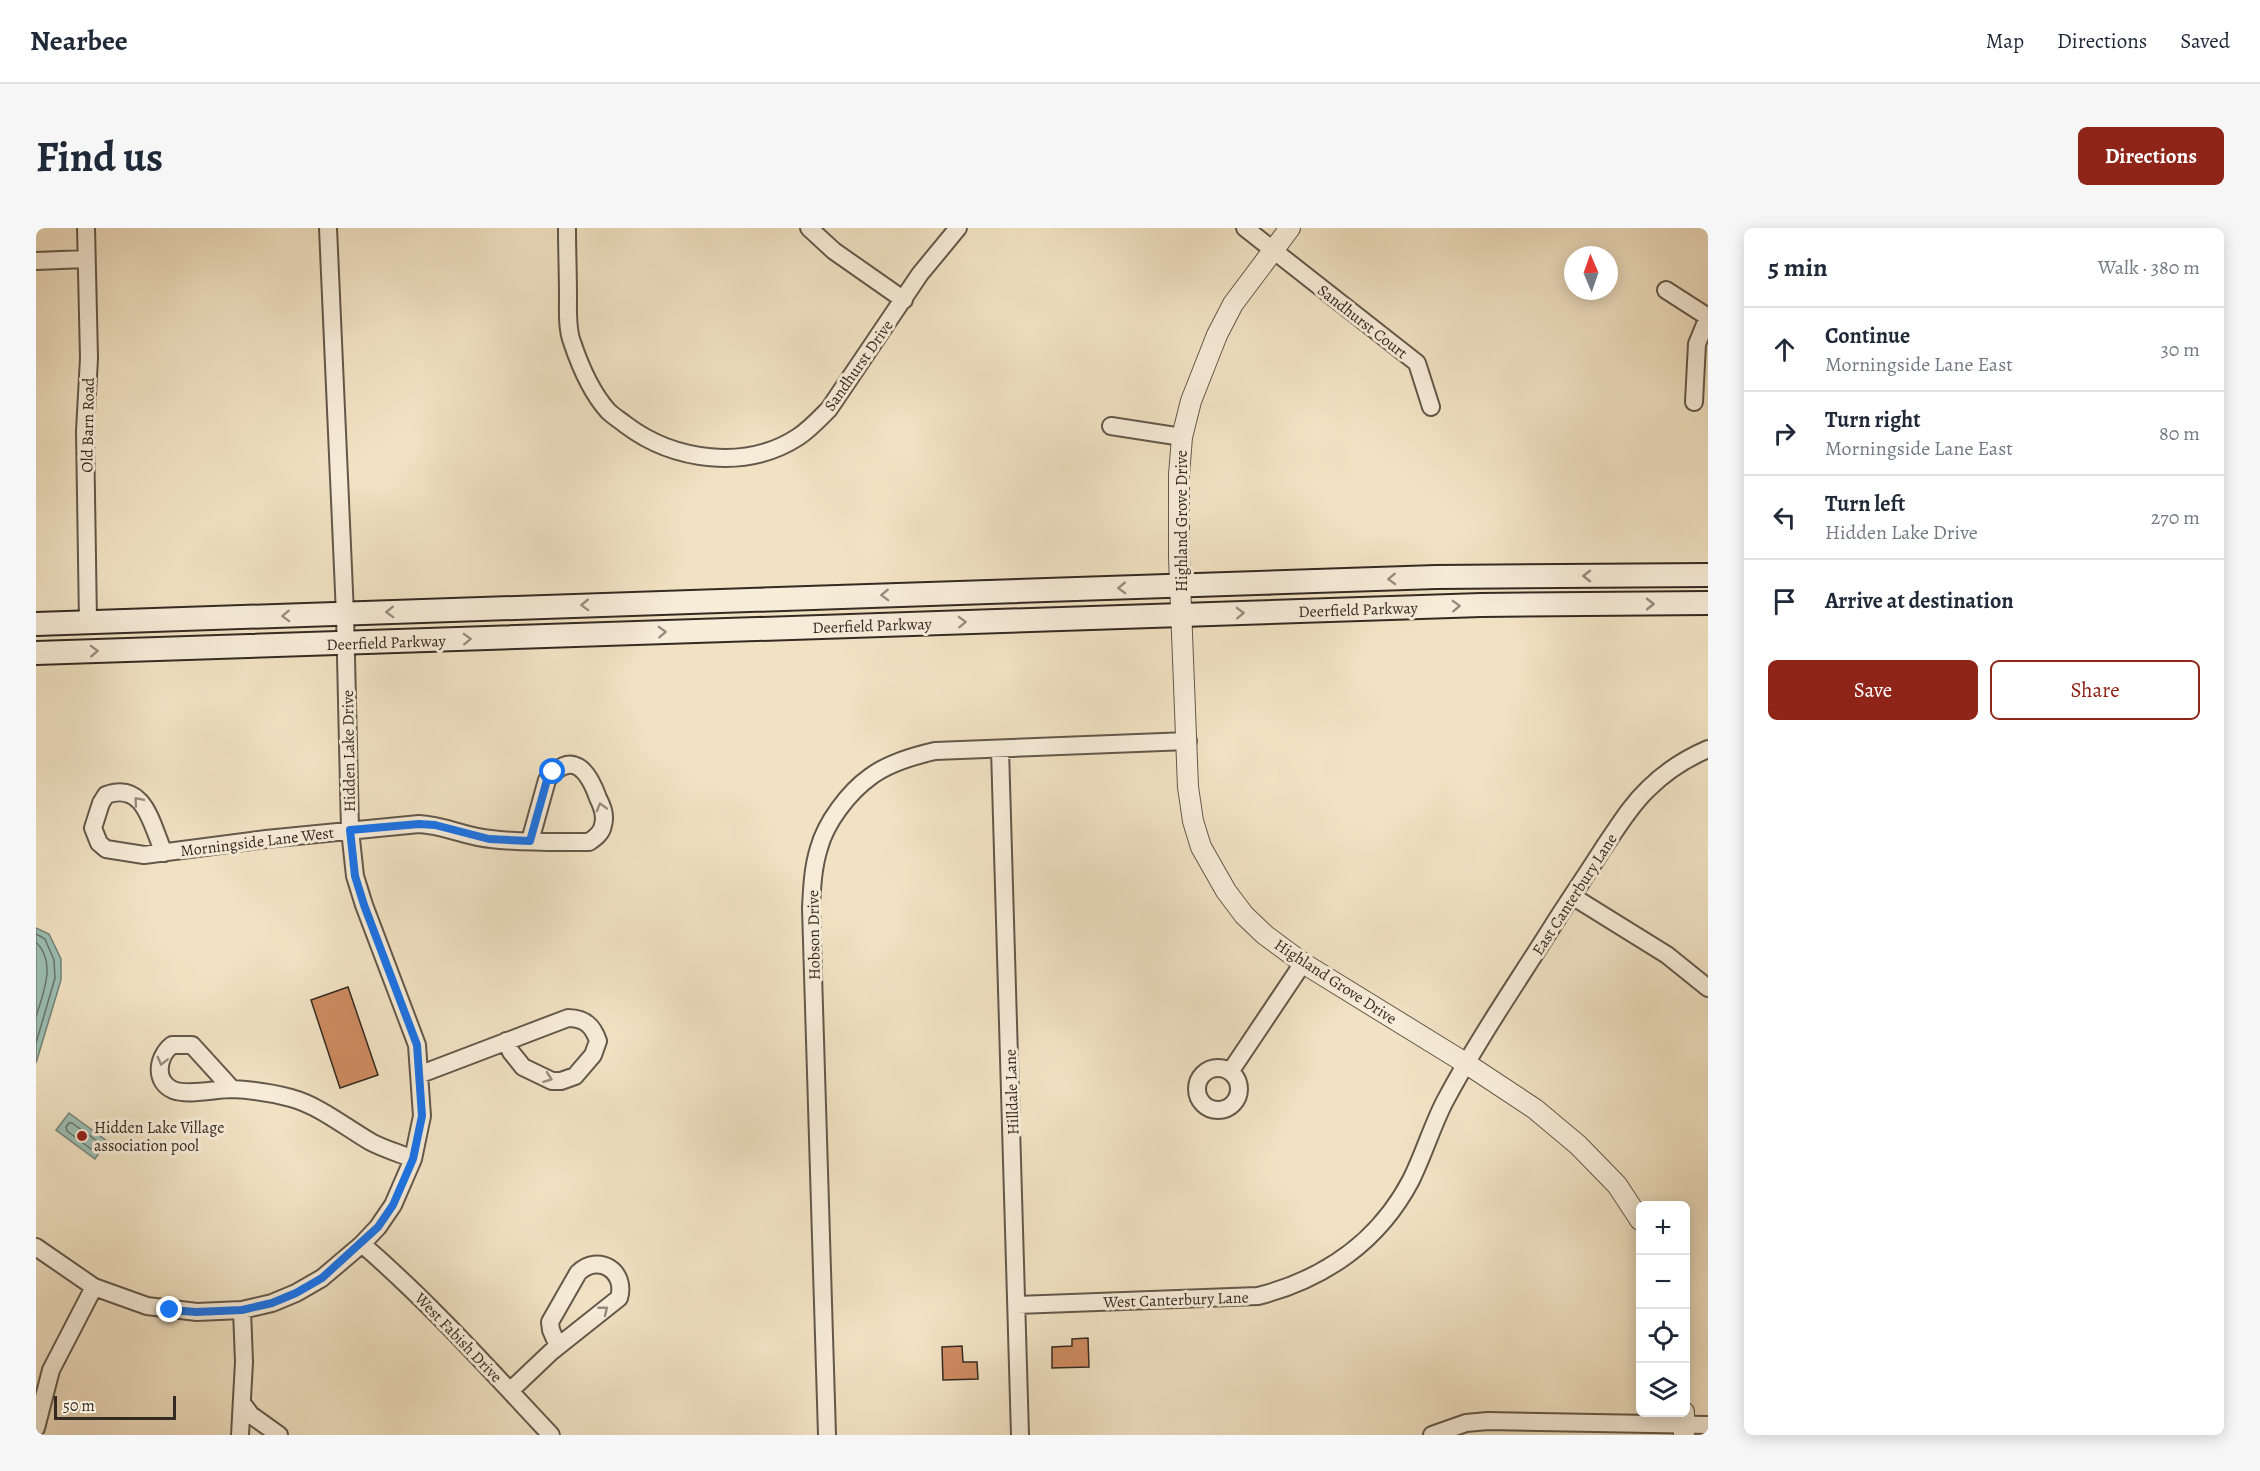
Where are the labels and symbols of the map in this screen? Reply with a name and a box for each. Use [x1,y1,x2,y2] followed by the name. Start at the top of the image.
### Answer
[1564,246,1618,300] north arrow
[1313,280,1412,364] street label: Sandhurst Court
[819,315,899,416] street label: Sandhurst Drive
[76,377,100,473] street label: Old Barn Road
[1171,450,1193,592] street label: Highland Grove Drive
[1582,570,1591,582] one-way arrow
[1387,572,1396,585] one-way arrow
[1117,582,1126,594] one-way arrow
[880,589,889,601] one-way arrow
[1298,597,1419,623] street label: Deerfield Parkway
[1646,598,1655,610] one-way arrow
[581,599,590,612] one-way arrow
[1451,600,1460,612] one-way arrow
[385,606,394,619] one-way arrow
[1235,606,1244,619] one-way arrow
[282,609,291,622] one-way arrow
[812,613,933,639] street label: Deerfield Parkway
[957,616,966,629] one-way arrow
[657,626,666,639] one-way arrow
[326,630,447,656] street label: Deerfield Parkway
[462,633,471,645] one-way arrow
[90,645,99,658] one-way arrow
[337,690,361,812] street label: Hidden Lake Drive
[539,758,565,784] route start
[134,797,145,808] one-way arrow
[596,802,608,813] one-way arrow
[179,822,335,862] street label: Morningside Lane West
[1527,829,1623,960] street label: East Canterbury Lane
[802,890,826,980] street label: Hobson Drive
[1270,934,1401,1030] street label: Highland Grove Drive
[1000,1049,1024,1135] street label: Hilldale Lane
[157,1056,170,1066] one-way arrow
[542,1070,553,1083] one-way arrow
[94,1117,224,1157] place label: Hidden Lake Village association pool
[75,1129,89,1143] marker: Hidden Lake Village association pool
[1102,1286,1249,1314] street label: West Canterbury Lane
[409,1287,507,1388] street label: West Fabish Drive
[156,1296,182,1322] route end
[597,1306,608,1317] one-way arrow
[54,1393,176,1420] scale bar

